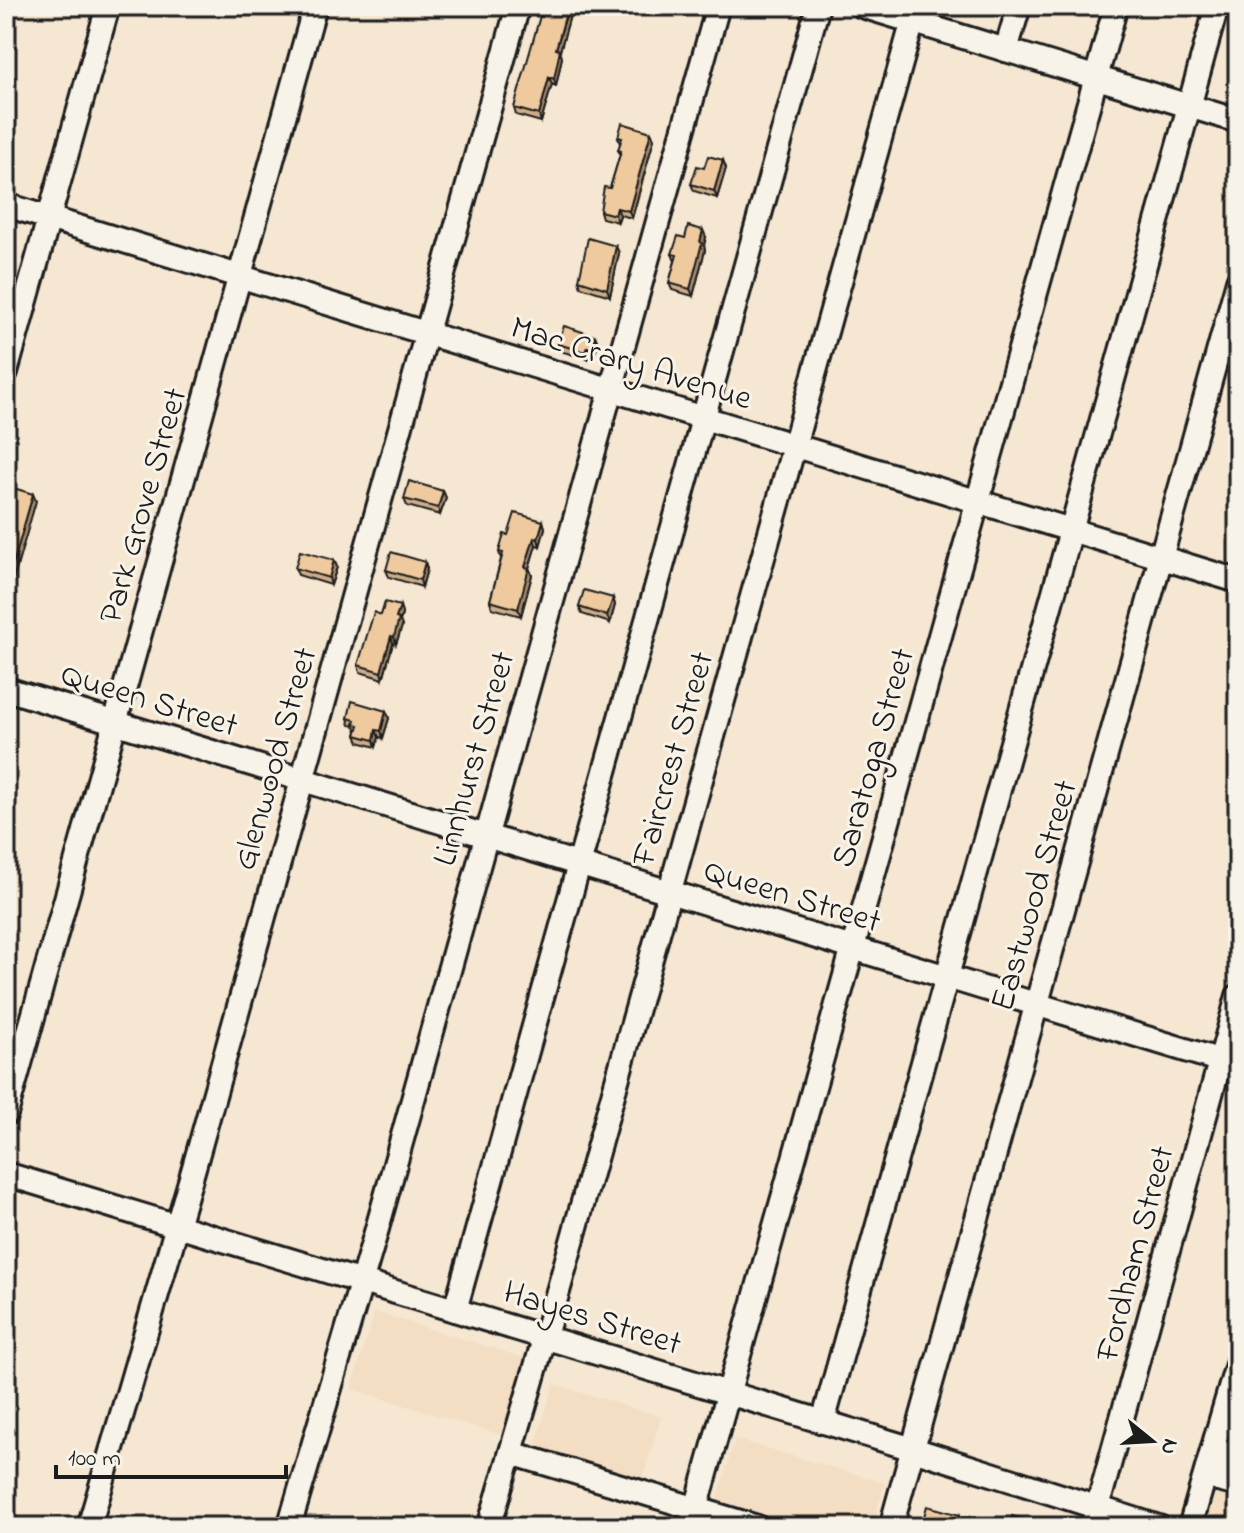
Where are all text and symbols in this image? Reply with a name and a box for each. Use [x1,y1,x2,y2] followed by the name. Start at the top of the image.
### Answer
[504,304,758,425] street label: Mac Crary Avenue
[87,382,202,630] street label: Park Grove Street
[221,642,333,876] street label: Glenwood Street
[820,643,930,874] street label: Saratoga Street
[421,646,530,872] street label: Linnhurst Street
[620,646,729,873] street label: Faircrest Street
[54,651,243,752] street label: Queen Street
[979,775,1093,1018] street label: Eastwood Street
[697,847,886,948] street label: Queen Street
[1084,1141,1190,1368] street label: Fordham Street
[497,1269,687,1371] street label: Hayes Street
[1112,1401,1192,1481] north arrow
[56,1429,286,1479] scale bar
[1151,1434,1186,1458] text: N
[68,1442,121,1477] text: 100 m

